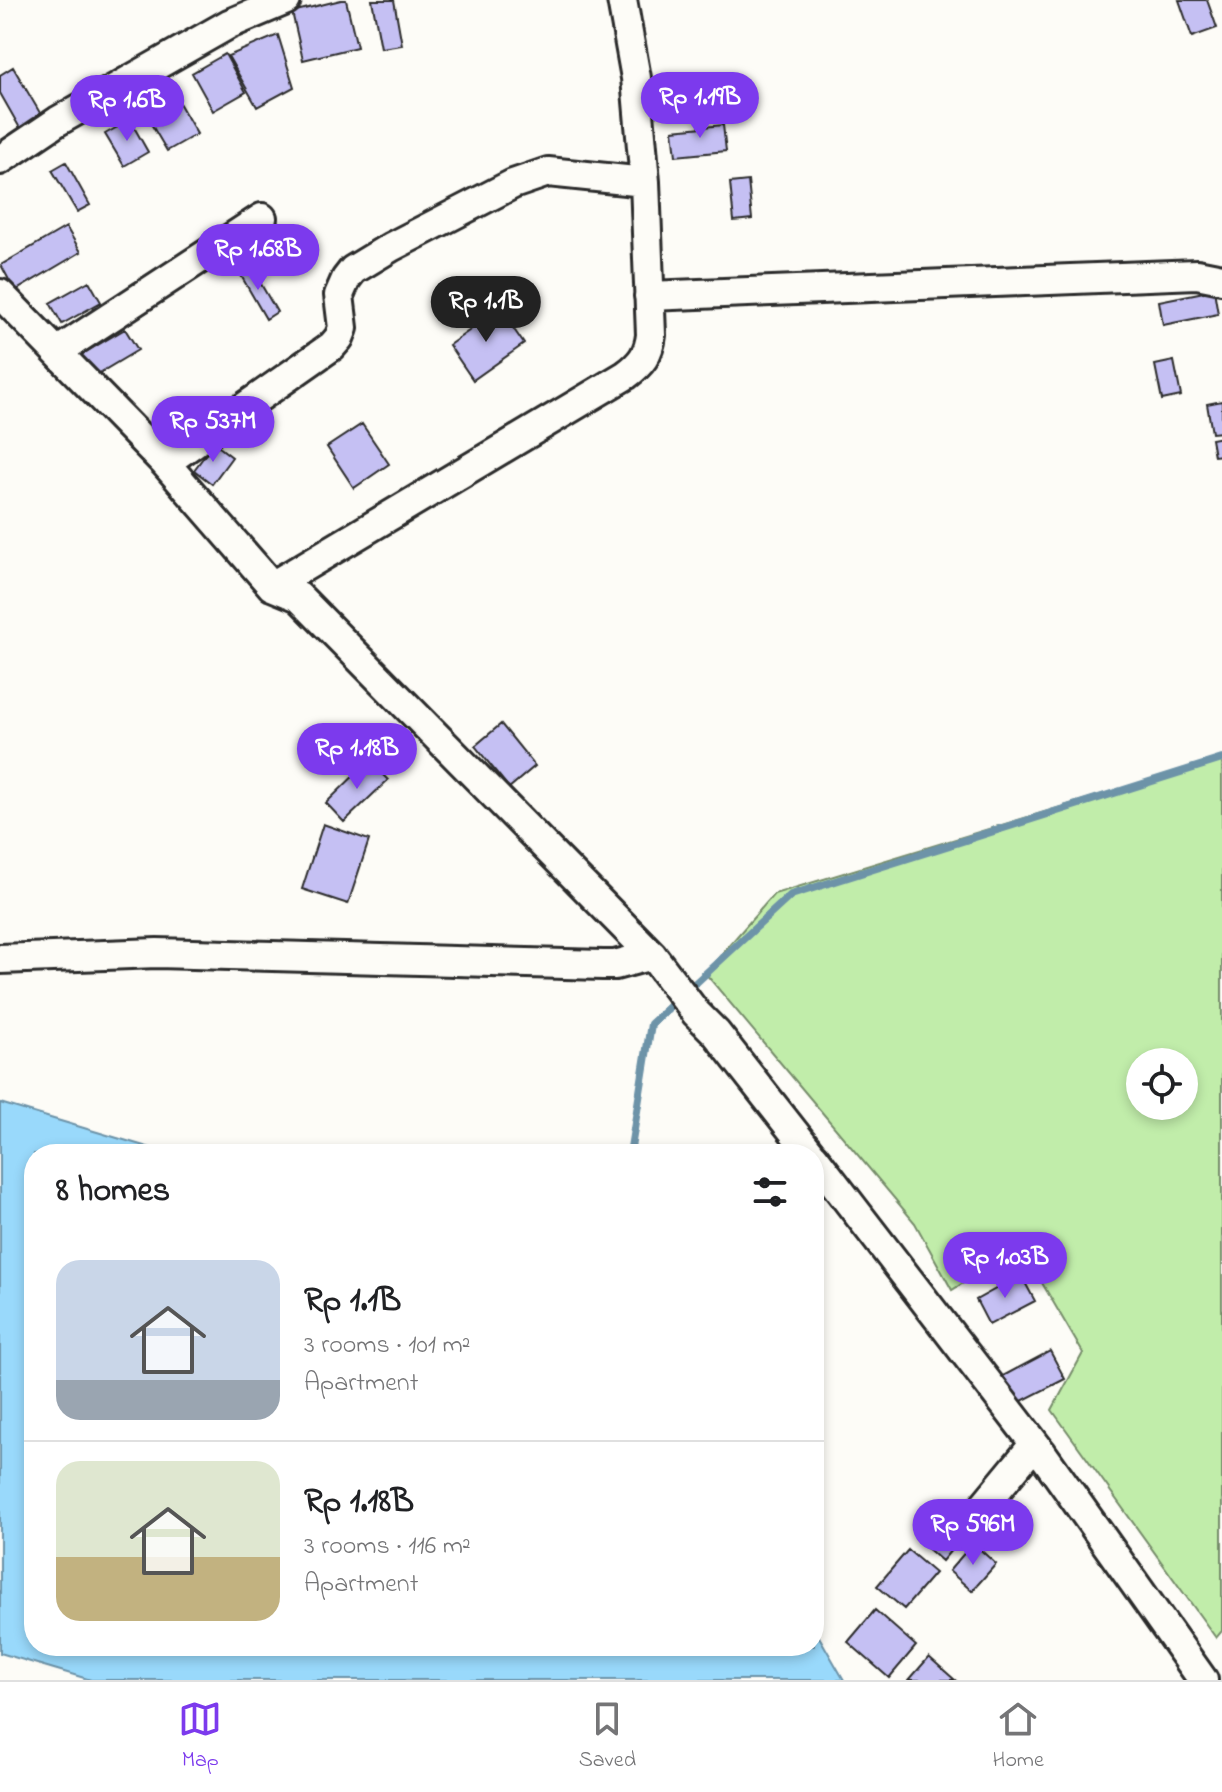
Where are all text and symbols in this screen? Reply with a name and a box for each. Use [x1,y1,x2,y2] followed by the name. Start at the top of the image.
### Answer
[617,72,783,140] pin: Rp 1.19B
[53,75,201,143] pin: Rp 1.6B
[659,79,741,117] text: Rp 1.19B
[88,82,166,120] text: Rp 1.6B
[175,224,341,292] pin: Rp 1.68B
[214,231,302,269] text: Rp 1.68B
[412,276,560,344] pin: Rp 1.1B
[449,283,523,321] text: Rp 1.1B
[139,396,287,464] pin: Rp 537M
[169,403,257,441] text: Rp 537M
[274,723,440,791] pin: Rp 1.18B
[315,730,399,768] text: Rp 1.18B
[1126,1048,1198,1120] map controls
[1126,1048,1198,1120] button: locate
[56,1167,170,1217] text: 8 homes
[748,1170,792,1214] icon: filters
[922,1232,1088,1300] pin: Rp 1.03B
[961,1239,1049,1277] text: Rp 1.03B
[304,1277,401,1327] text: Rp 1.1B
[120,1292,216,1388] icon: home
[304,1327,470,1365] text: 3 rooms · 101 m²
[304,1365,418,1403] text: Apartment
[304,1478,414,1528] text: Rp 1.18B
[120,1493,216,1589] icon: home
[899,1499,1047,1567] pin: Rp 596M
[931,1506,1015,1544] text: Rp 596M
[304,1528,471,1566] text: 3 rooms · 116 m²
[304,1566,418,1604] text: Apartment
[178,1697,222,1777] tab: Map
[579,1697,636,1777] tab: Saved
[993,1697,1044,1777] tab: Home

